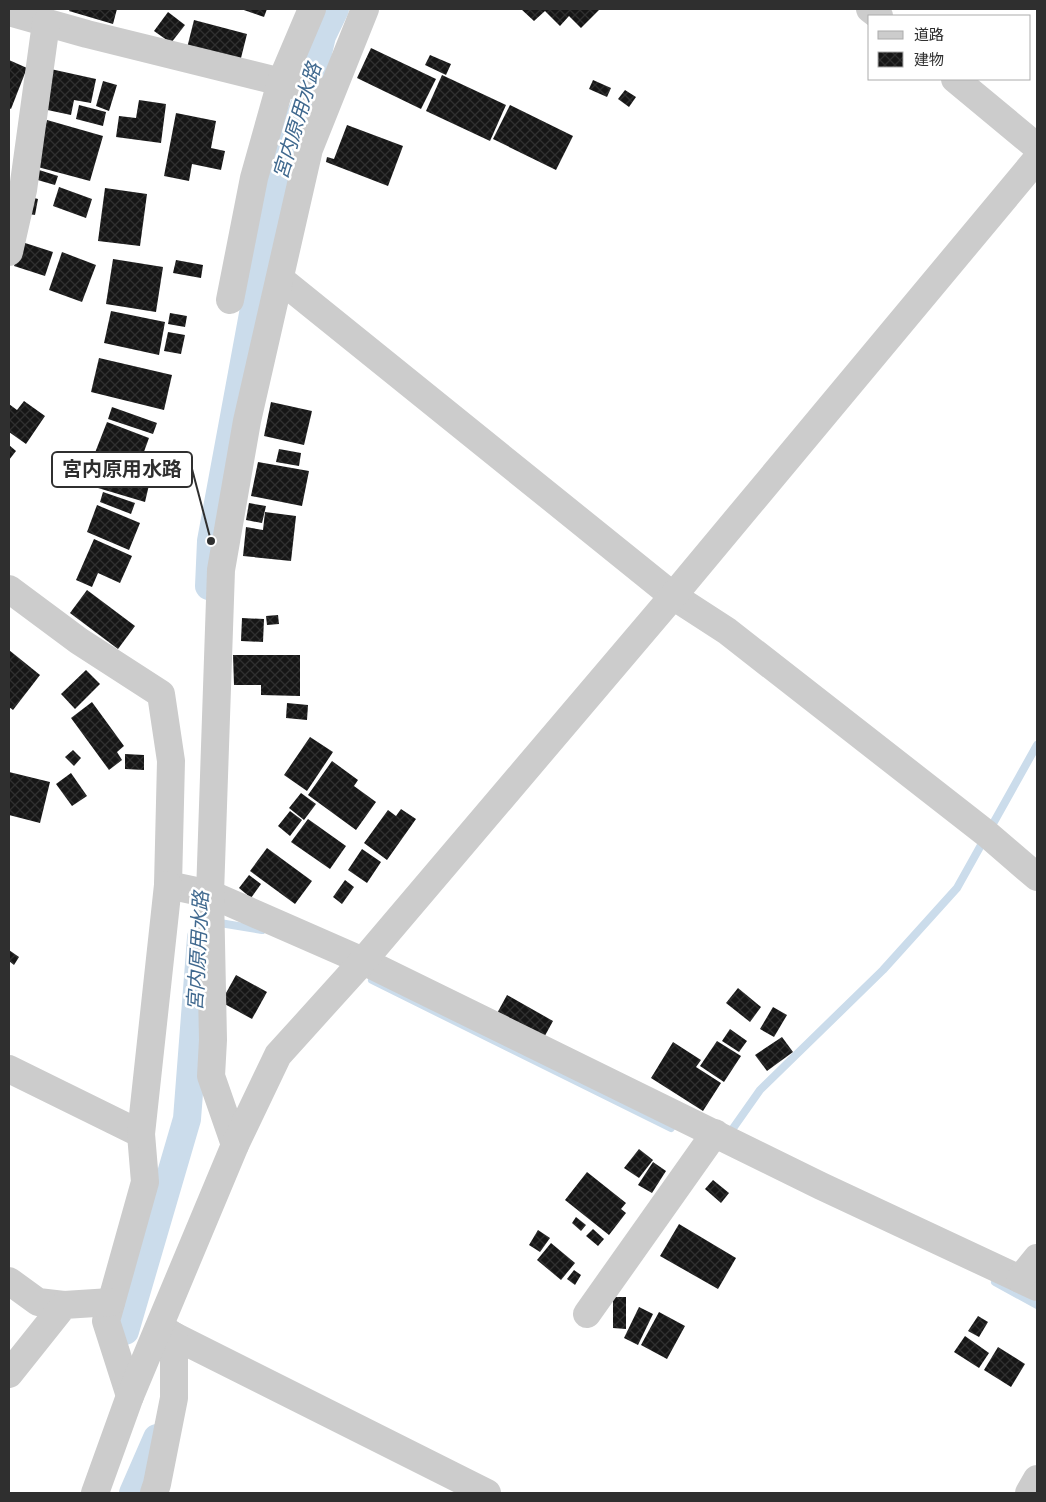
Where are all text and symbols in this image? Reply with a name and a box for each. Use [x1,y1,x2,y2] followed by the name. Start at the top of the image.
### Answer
[868,15,1031,80] legend
[914,23,944,46] text: 道路
[914,48,944,71] text: 建物
[264,57,329,183] water label: 宮内原用水路
[52,452,192,487] callout: 宮内原用水路
[62,453,182,484] text: 宮内原用水路
[179,888,216,1012] water label: 宮内原用水路

